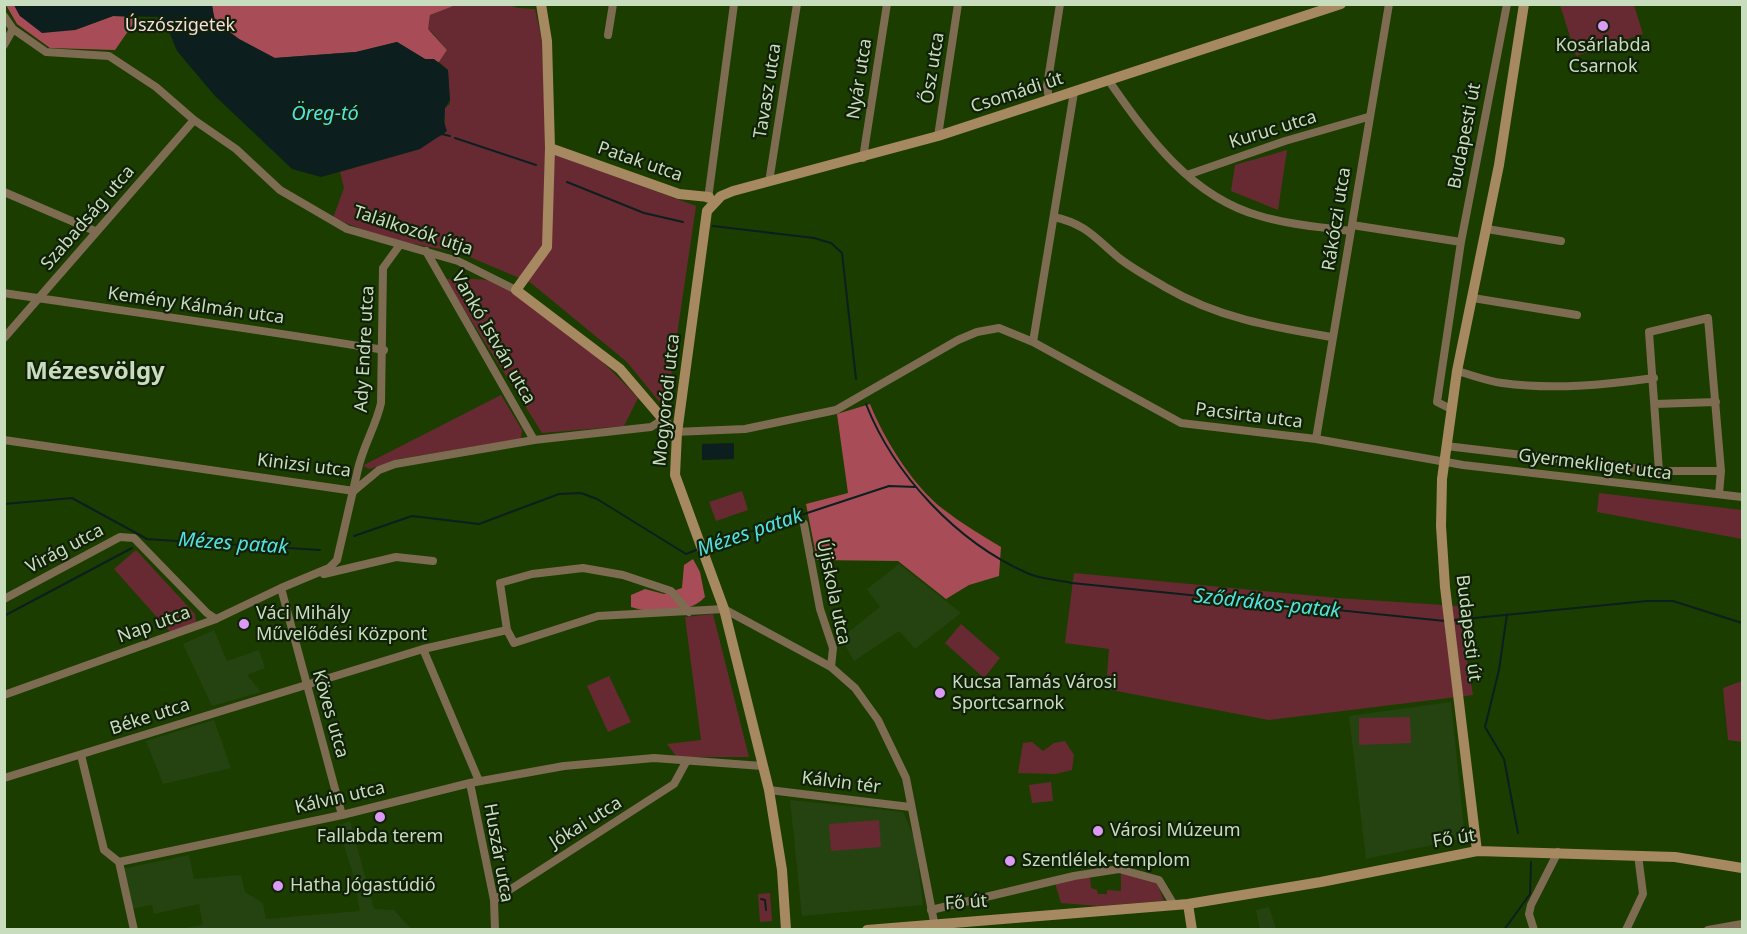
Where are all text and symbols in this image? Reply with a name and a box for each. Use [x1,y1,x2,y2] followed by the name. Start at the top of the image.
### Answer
[125,15,235,37] park label: Úszószigetek
[1596,19,1610,33] marker: Kosárlabda Csarnok
[917,31,949,105] street label: Ősz utca
[1555,35,1651,78] place label: Kosárlabda Csarnok
[843,37,877,121] street label: Nyár utca
[750,42,786,140] street label: Tavasz utca
[968,68,1066,118] street label: Csomádi út
[1444,81,1486,191] street label: Budapesti út
[291,102,359,126] water label: Öreg-tó
[1227,106,1319,154] street label: Kuruc utca
[595,137,685,187] street label: Patak utca
[37,161,139,275] street label: Szabadság utca
[1318,166,1356,272] street label: Rákóczi utca
[351,202,475,260] street label: Találkozók útja
[446,268,540,408] street label: Vankó István utca
[106,283,286,329] street label: Kemény Kálmán utca
[351,285,379,413] street label: Ady Endre utca
[649,333,685,467] street label: Mogyoródi utca
[25,358,165,386] district label: Mézesvölgy
[1194,399,1304,433] street label: Pacsirta utca
[1517,445,1673,485] street label: Gyermekliget utca
[256,450,352,482] street label: Kinizsi utca
[694,504,806,562] water label: Mézes patak
[23,520,107,578] street label: Virág utca
[177,528,289,560] water label: Mézes patak
[811,537,855,647] street label: Újiskola utca
[1451,573,1485,683] street label: Budapesti út
[1193,584,1341,624] water label: Sződrákos-patak
[115,602,193,648] street label: Nap utca
[256,603,427,646] place label: Váci Mihály Művelődési Központ
[237,617,251,631] marker: Váci Mihály Művelődési Központ
[307,667,353,761] street label: Köves utca
[952,672,1117,714] place label: Kucsa Tamás Városi Sportcsarnok
[933,686,947,700] marker: Kucsa Tamás Városi Sportcsarnok
[107,694,193,740] street label: Béke utca
[800,767,882,799] street label: Kálvin tér
[293,777,387,819] street label: Kálvin utca
[546,792,626,854] street label: Jókai utca
[479,802,517,904] street label: Huszár utca
[373,810,387,824] marker: Fallabda terem
[1110,820,1240,842] place label: Városi Múzeum
[1091,824,1105,838] marker: Városi Múzeum
[1431,825,1477,853] street label: Fő út
[317,826,443,848] place label: Fallabda terem
[1022,850,1190,872] place label: Szentlélek-templom
[1003,854,1017,868] marker: Szentlélek-templom
[290,875,436,897] place label: Hatha Jógastúdió
[271,879,285,893] marker: Hatha Jógastúdió
[944,891,988,915] street label: Fő út

